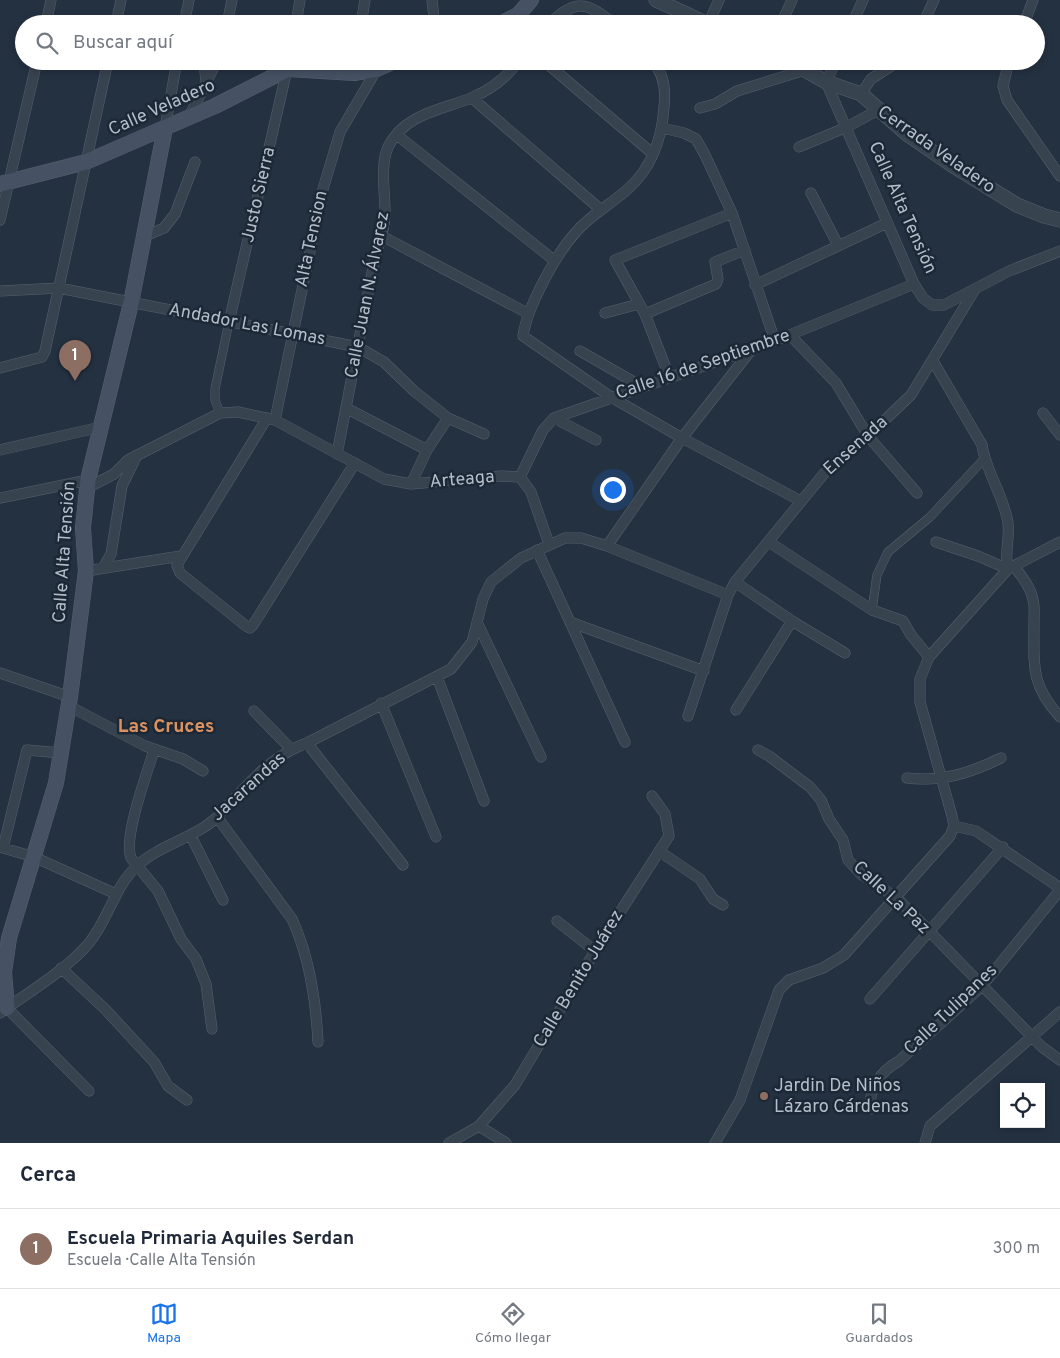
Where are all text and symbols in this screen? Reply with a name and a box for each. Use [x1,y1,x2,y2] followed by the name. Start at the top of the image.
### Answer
[15,15,1045,70] search box
[33,29,61,57] icon: search
[73,31,173,55] text: Buscar aquí
[105,74,219,142] street label: Calle Veladero
[873,101,999,199] street label: Cerrada Veladero
[863,138,941,278] street label: Calle Alta Tensión
[237,145,281,245] street label: Justo Sierra
[291,188,333,290] street label: Alta Tension
[339,209,395,380] street label: Calle Juan N. Álvarez
[167,299,327,351] street label: Andador Las Lomas
[613,324,793,406] street label: Calle 16 de Septiembre
[59,340,91,381] pin: 1
[819,411,893,481] street label: Ensenada
[429,466,495,494] street label: Arteaga
[600,477,626,503] your location
[49,480,81,624] street label: Calle Alta Tensión
[118,715,214,739] district label: Las Cruces
[207,747,291,827] street label: Jacarandas
[847,856,935,940] street label: Calle La Paz
[529,906,629,1052] street label: Calle Benito Juárez
[899,960,1003,1060] street label: Calle Tulipanes
[774,1075,909,1119] place label: Jardin De Niños Lázaro Cárdenas
[1000,1083,1045,1128] map controls
[1000,1083,1045,1128] button: locate
[758,1090,770,1102] marker: Jardin De Niños Lázaro Cárdenas
[20,1162,76,1189] text: Cerca
[67,1227,354,1251] text: Escuela Primaria Aquiles Serdan
[33,1239,39,1259] text: 1
[993,1239,1040,1259] text: 300 m
[67,1251,256,1271] text: Escuela · Calle Alta Tensión
[147,1300,181,1347] tab: Mapa
[475,1300,551,1347] tab: Cómo llegar
[845,1300,913,1347] tab: Guardados

